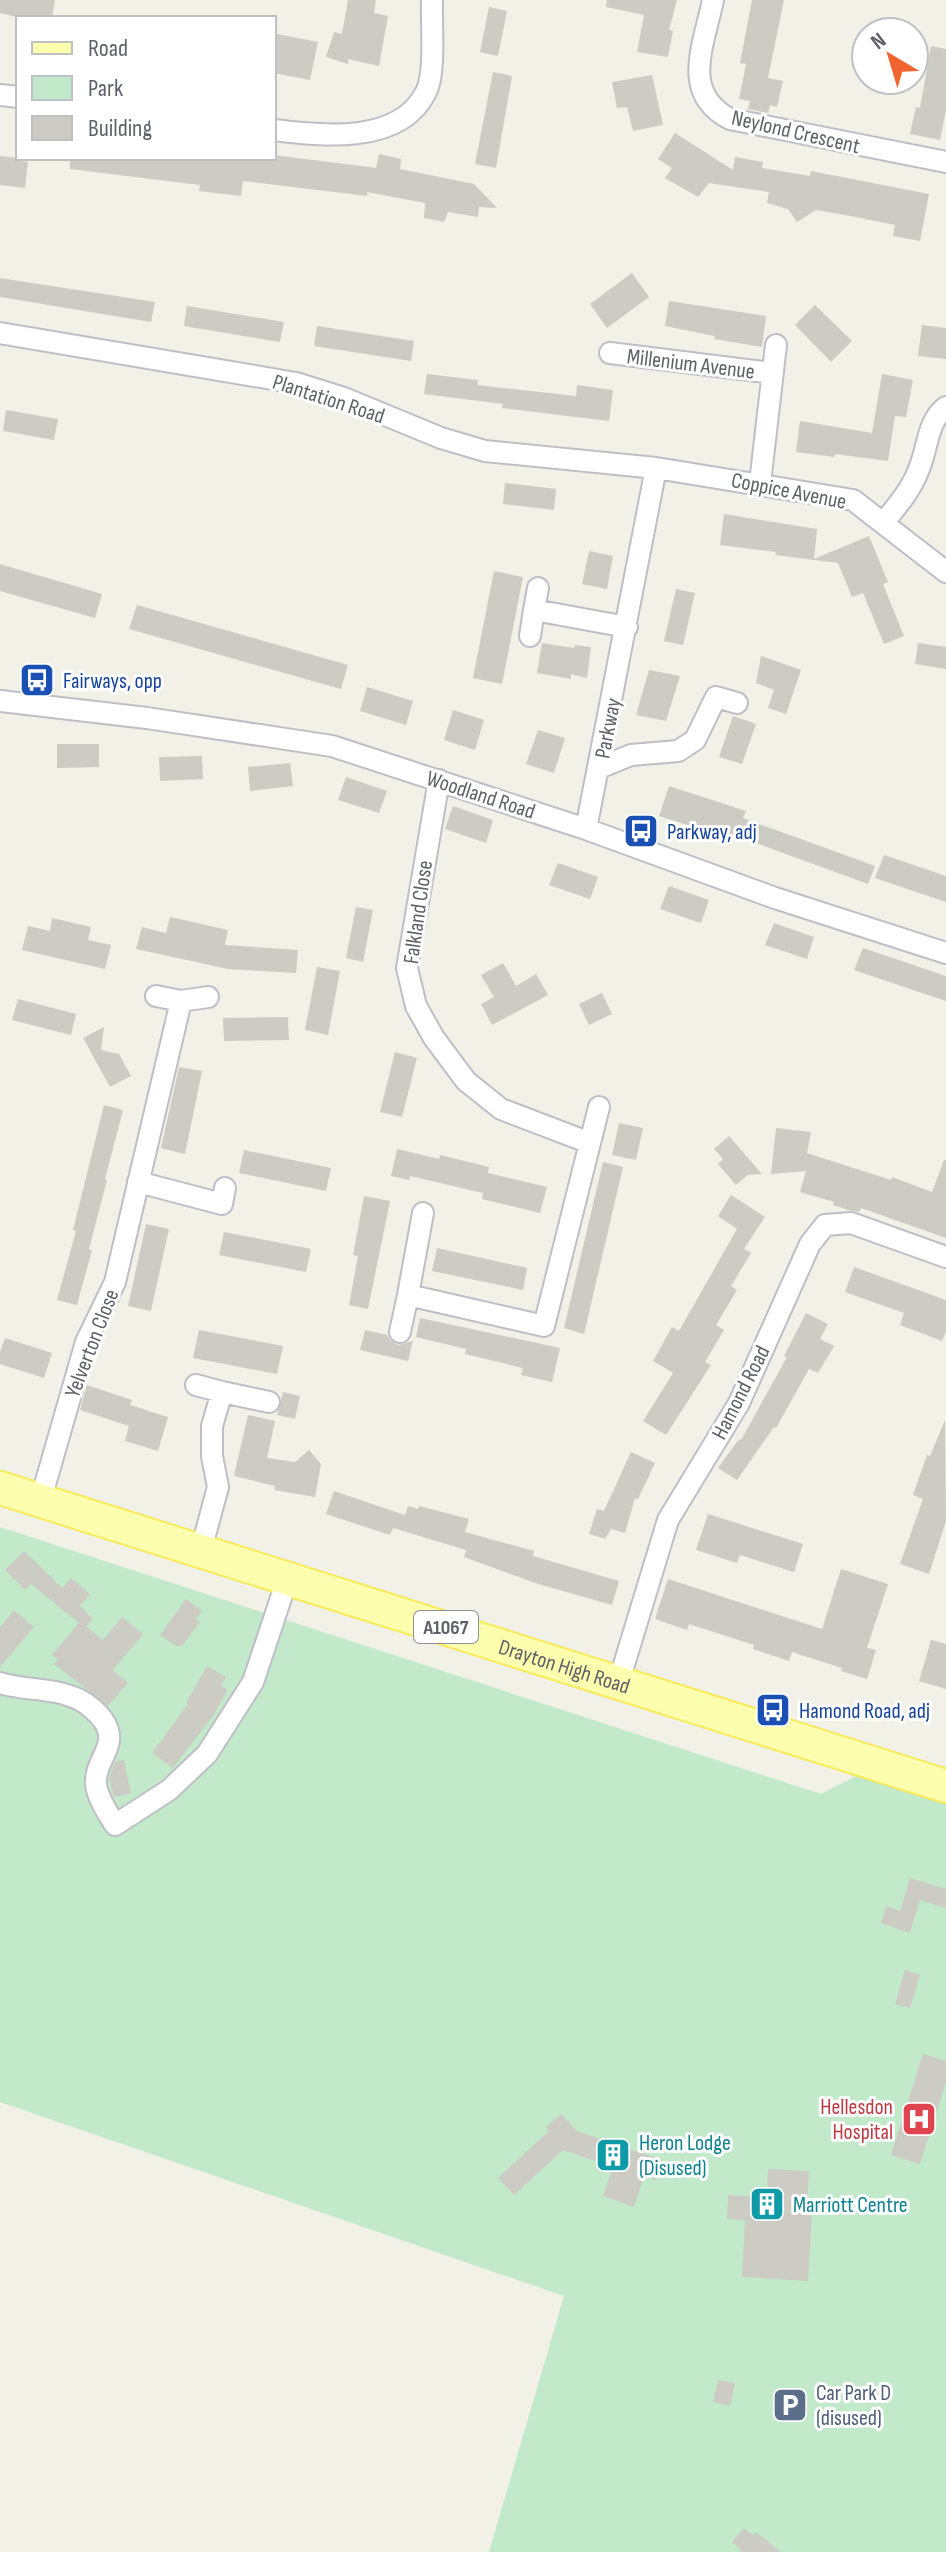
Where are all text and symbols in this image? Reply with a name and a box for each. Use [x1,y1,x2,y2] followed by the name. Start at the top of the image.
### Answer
[16,16,276,160] legend
[850,16,930,96] north arrow
[866,27,892,56] text: N
[88,34,128,63] text: Road
[88,74,123,103] text: Park
[729,105,863,160] street label: Neylond Crescent
[88,114,152,143] text: Building
[625,343,756,386] street label: Millenium Avenue
[269,369,388,430] street label: Plantation Road
[729,467,849,516] street label: Coppice Avenue
[18,661,56,699] bus stop icon: Fairways, opp
[63,668,162,695] place label: Fairways, opp
[589,695,628,761] street label: Parkway
[423,765,538,826] street label: Woodland Road
[622,812,660,850] bus stop icon: Parkway, adj
[667,819,757,846] place label: Parkway, adj
[398,859,439,966] street label: Falkland Close
[59,1286,125,1402] street label: Yelverton Close
[706,1341,776,1444] street label: Hamond Road
[414,1611,478,1643] road number: A1067
[495,1634,633,1701] street label: Drayton High Road
[754,1691,792,1729] bus stop icon: Hamond Road, adj
[799,1698,930,1725] place label: Hamond Road, adj
[820,2094,893,2146] place label: Hellesdon Hospital
[900,2100,938,2138] hospital icon: Hellesdon Hospital
[639,2130,731,2182] place label: Heron Lodge (Disused)
[594,2136,632,2174] building icon: Heron Lodge (Disused)
[748,2185,786,2223] building icon: Marriott Centre
[793,2192,908,2219] place label: Marriott Centre
[816,2380,891,2432] place label: Car Park D (disused)
[771,2386,809,2424] parking icon: Car Park D (disused)

